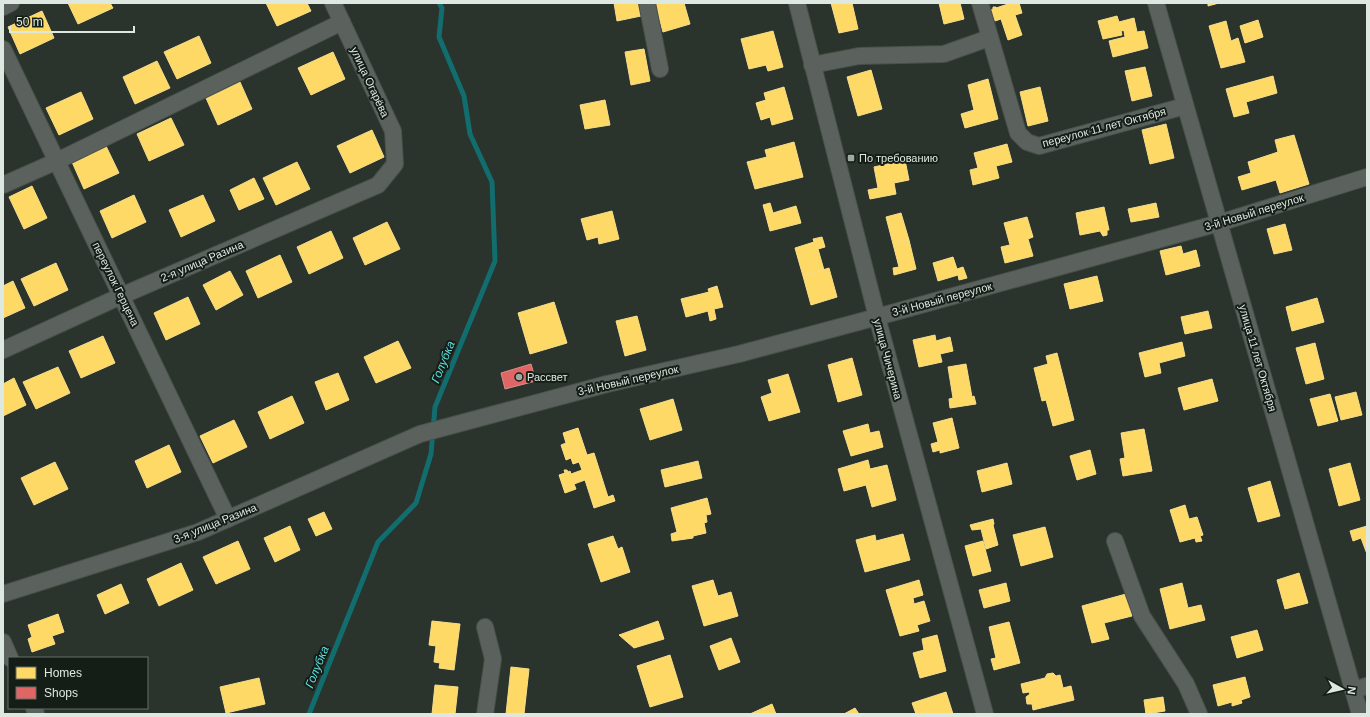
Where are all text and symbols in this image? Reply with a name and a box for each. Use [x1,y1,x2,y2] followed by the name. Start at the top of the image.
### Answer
[10,8,134,34] scale bar
[16,15,43,29] text: 50 m
[349,45,392,120] street label: улица Огарёва
[1041,105,1167,149] street label: переулок 11 лет Октября
[859,152,938,164] place label: По требованию
[846,153,856,163] marker: По требованию
[1203,191,1305,233] street label: 3-й Новый переулок
[159,238,246,284] street label: 2-я улица Разина
[90,240,142,329] street label: переулок Герцена
[891,280,993,318] street label: 3-й Новый переулок
[1237,303,1279,413] street label: улица 11 лет Октября
[871,317,905,402] street label: улица Чичерина
[428,339,458,385] water label: Голубка
[577,363,680,397] street label: 3-й Новый переулок
[527,371,568,383] place label: Рассвет
[514,372,524,382] marker: Рассвет
[172,501,259,545] street label: 3-я улица Разина
[302,644,332,690] water label: Голубка
[8,657,148,709] legend
[44,666,82,680] text: Homes
[1322,669,1362,709] north arrow
[44,686,78,700] text: Shops
[1345,686,1358,695] text: N

